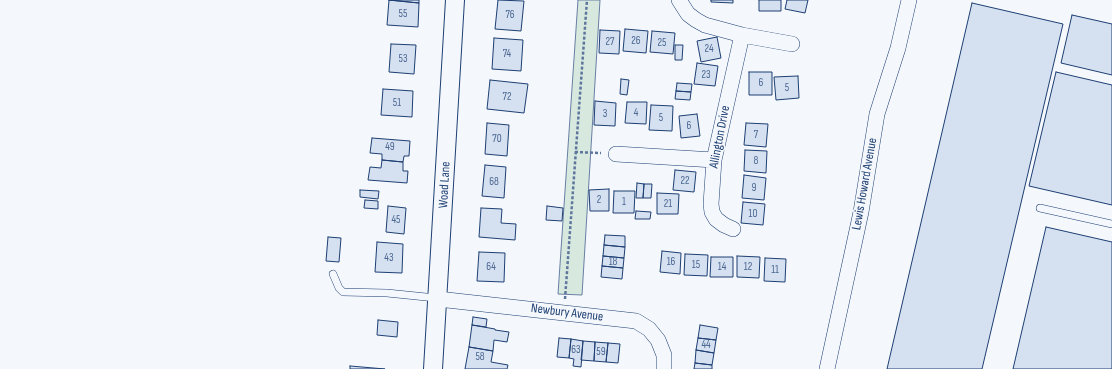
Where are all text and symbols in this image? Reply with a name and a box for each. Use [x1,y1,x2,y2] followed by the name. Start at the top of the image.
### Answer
[399,7,407,21] house number: 55
[505,8,515,22] house number: 76
[631,34,641,48] house number: 26
[606,35,614,49] house number: 27
[658,36,666,50] house number: 25
[704,42,714,56] house number: 24
[503,47,511,61] house number: 74
[398,52,408,66] house number: 53
[701,68,711,82] house number: 23
[759,76,763,90] house number: 6
[785,81,789,95] house number: 5
[503,90,511,104] house number: 72
[393,96,401,110] house number: 51
[706,104,734,170] street label: Allington Drive
[634,106,638,120] house number: 4
[603,107,607,121] house number: 3
[659,111,663,125] house number: 5
[687,119,691,133] house number: 6
[754,128,758,142] house number: 7
[492,132,502,146] house number: 70
[849,137,881,231] street label: Lewis Howard Avenue
[385,140,395,154] house number: 49
[754,154,758,168] house number: 8
[436,161,454,209] street label: Woad Lane
[680,174,690,188] house number: 22
[489,175,499,189] house number: 68
[752,181,756,195] house number: 9
[597,193,601,207] house number: 2
[622,195,626,209] house number: 1
[664,197,672,211] house number: 21
[749,207,757,221] house number: 10
[391,213,401,227] house number: 45
[384,251,394,265] house number: 43
[609,255,617,269] house number: 18
[667,255,675,269] house number: 16
[692,258,700,272] house number: 15
[486,260,496,274] house number: 64
[718,260,726,274] house number: 14
[744,260,752,274] house number: 12
[771,263,779,277] house number: 11
[530,301,604,325] street label: Newbury Avenue
[701,338,711,352] house number: 44
[571,343,581,357] house number: 63
[596,345,606,359] house number: 59
[475,350,485,364] house number: 58

